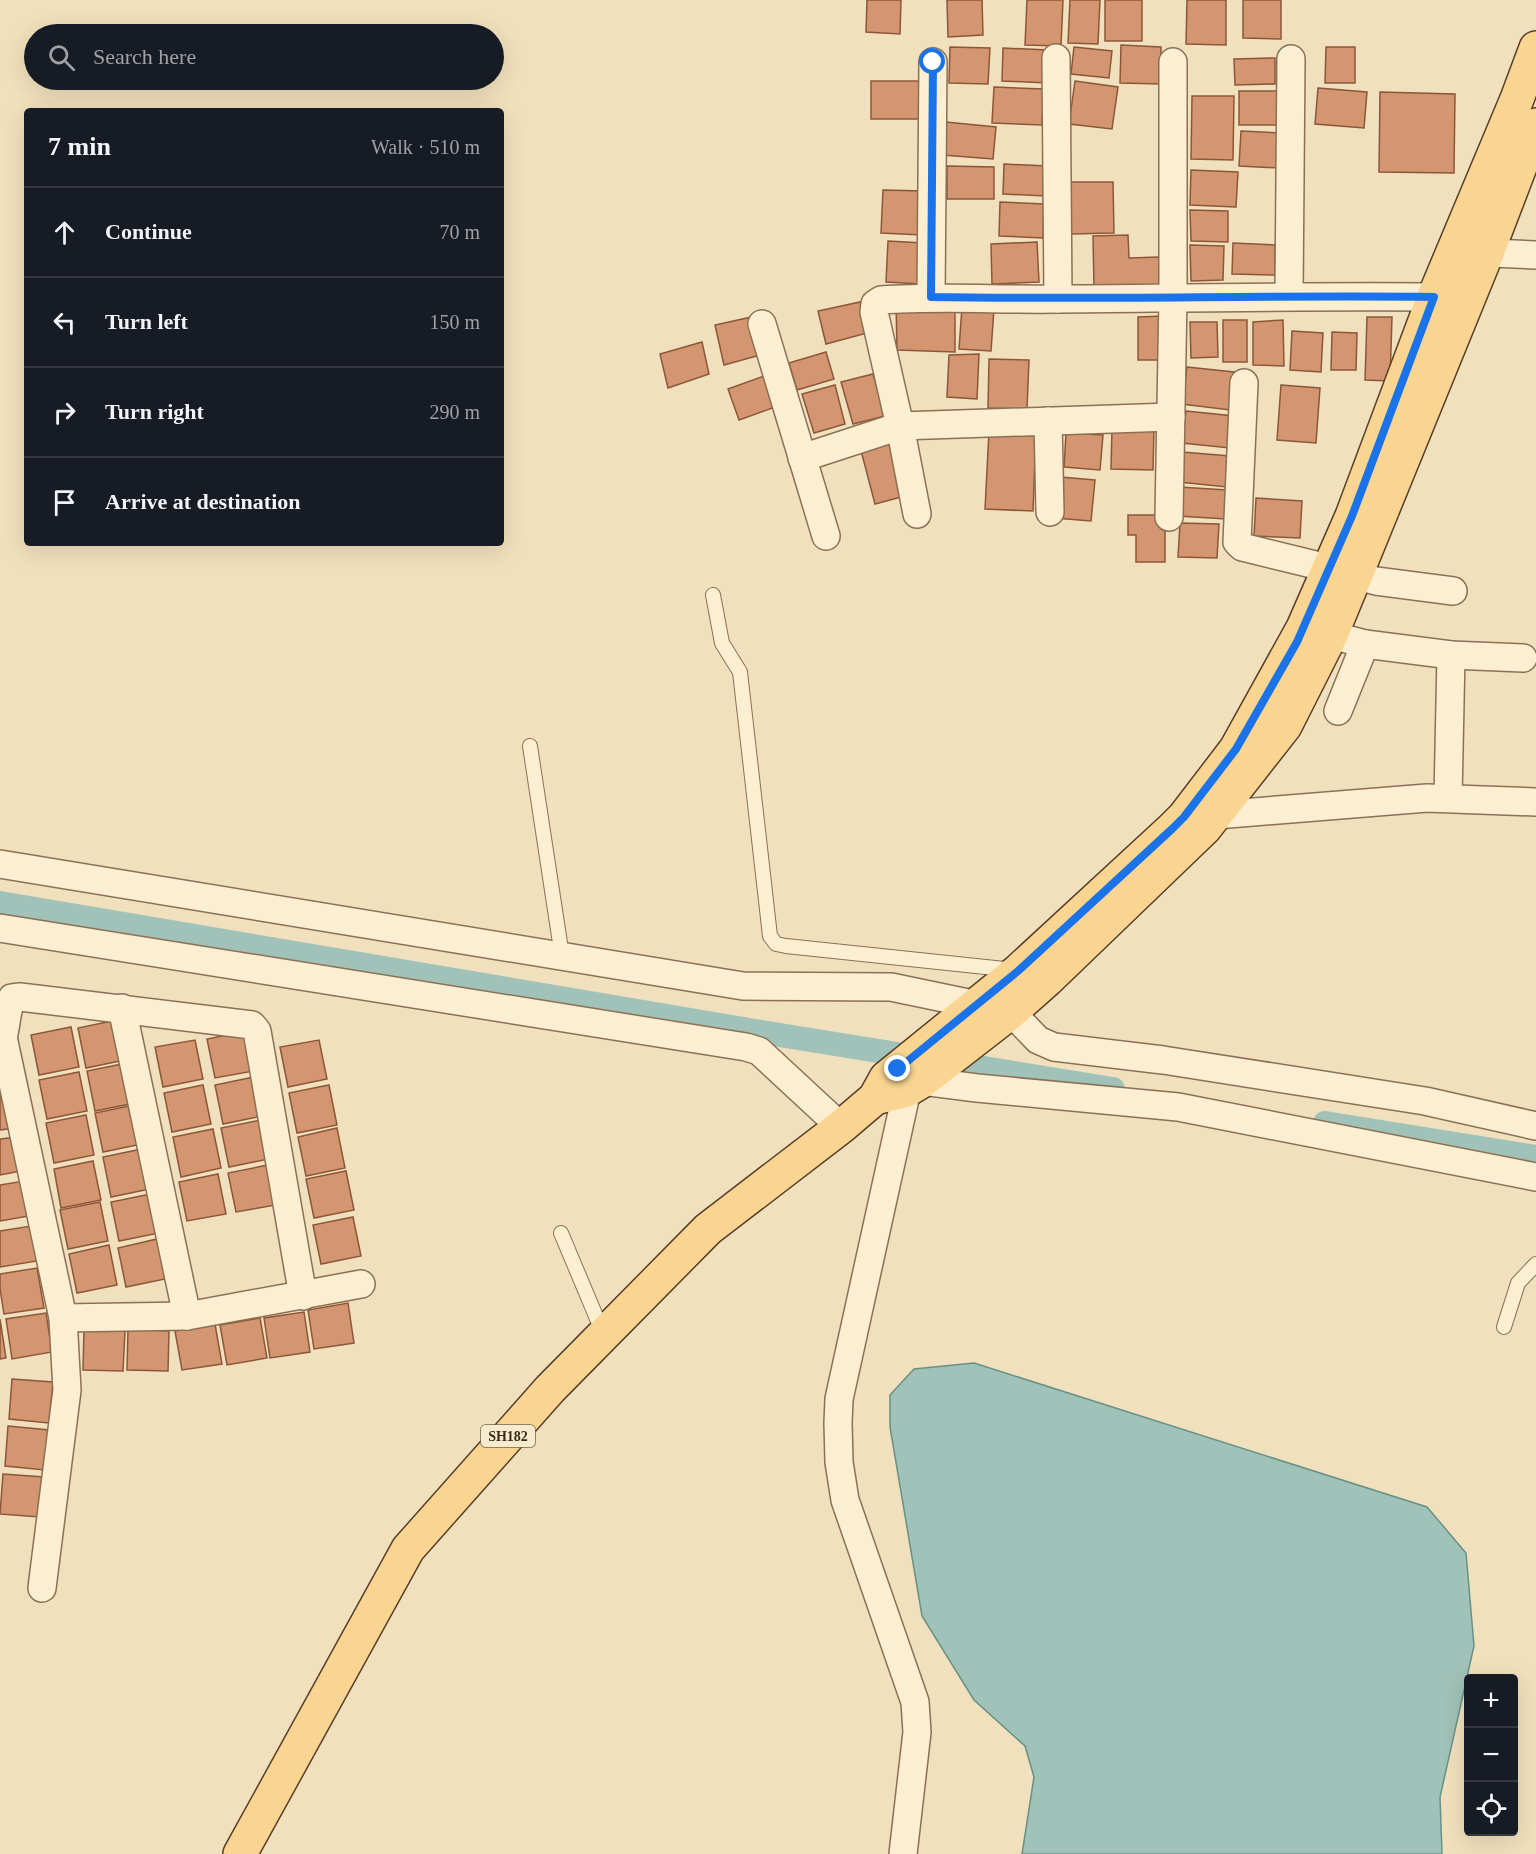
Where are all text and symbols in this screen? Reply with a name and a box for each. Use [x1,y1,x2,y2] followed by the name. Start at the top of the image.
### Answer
[24,24,504,90] search box
[45,41,78,74] icon: search
[93,44,196,69] text: Search here
[919,48,945,74] route start
[48,132,111,161] text: 7 min
[371,136,480,158] text: Walk · 510 m
[48,216,81,249] icon: ahead
[105,219,192,244] text: Continue
[439,221,480,243] text: 70 m
[48,306,81,339] icon: left
[105,309,188,334] text: Turn left
[429,311,480,333] text: 150 m
[48,396,81,429] icon: right
[105,399,204,424] text: Turn right
[429,401,480,423] text: 290 m
[48,486,81,519] icon: arrive
[105,489,301,514] text: Arrive at destination
[884,1055,910,1081] route end
[481,1425,535,1447] road number: SH182
[1464,1674,1518,1836] map controls
[1464,1674,1518,1728] button: +
[1464,1728,1518,1782] button: −
[1464,1782,1518,1836] button: locate

